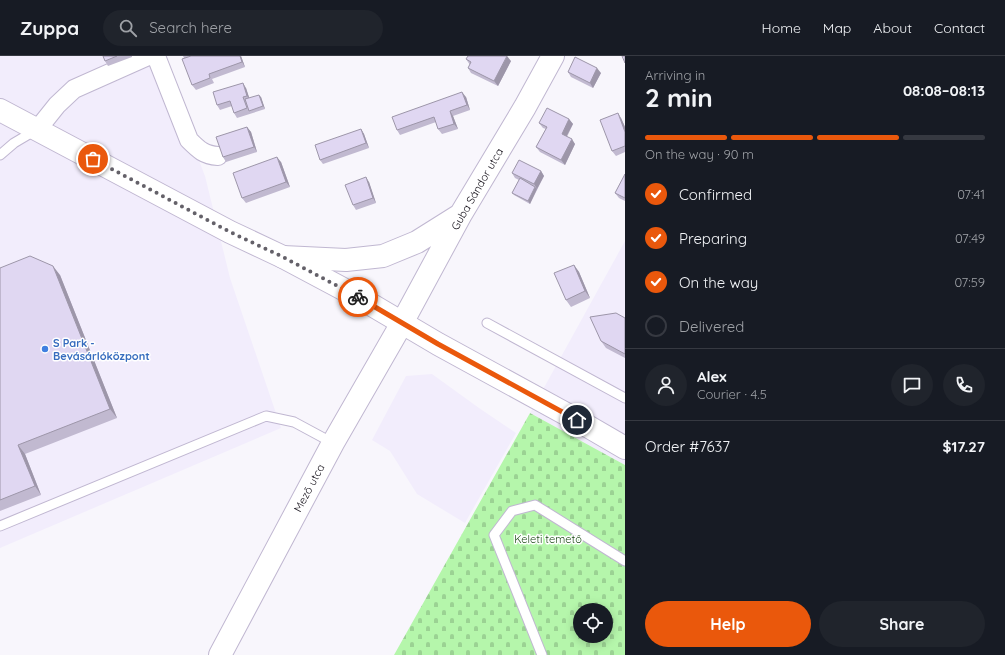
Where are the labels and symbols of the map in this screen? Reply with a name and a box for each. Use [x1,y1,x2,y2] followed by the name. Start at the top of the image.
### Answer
[76,142,110,176] pin
[448,146,506,232] street label: Guba Sándor utca
[338,277,378,317] courier
[53,336,150,363] place label: S Park - Bevásárlóközpont
[40,344,50,354] marker: S Park - Bevásárlóközpont
[560,403,594,437] pin
[290,462,328,514] street label: Mező utca
[514,532,582,546] park label: Keleti temető

